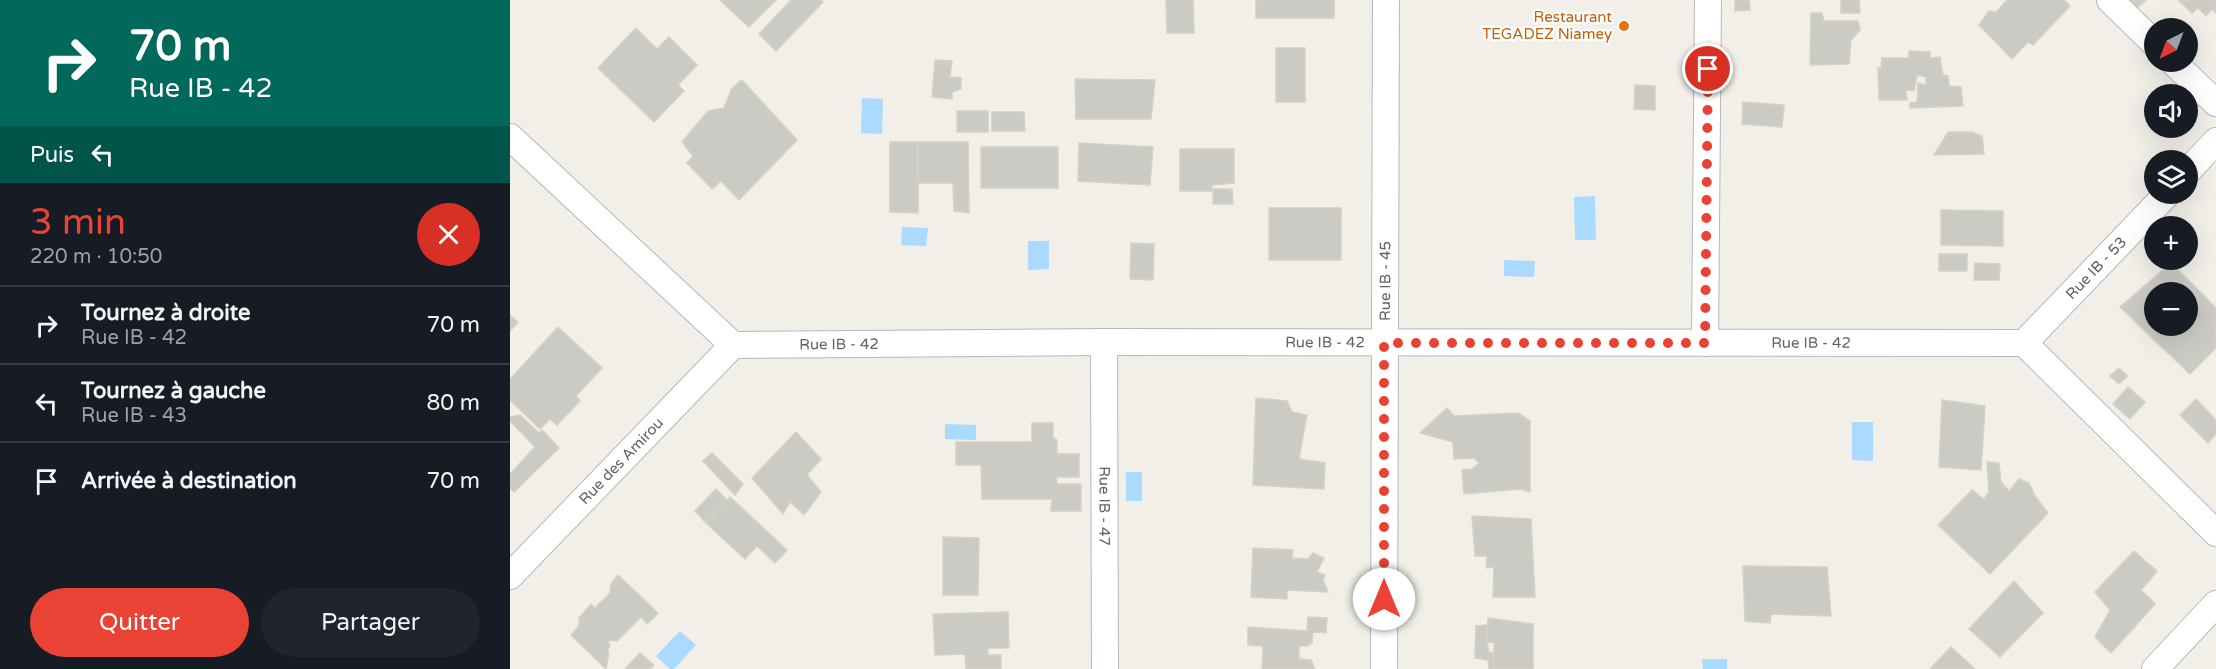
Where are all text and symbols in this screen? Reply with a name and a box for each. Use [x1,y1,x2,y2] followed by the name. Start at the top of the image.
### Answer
[1482,8,1612,43] place label: Restaurant TEGADEZ Niamey
[2144,18,2198,72] north arrow
[2144,18,2198,336] map controls
[1617,19,1631,33] marker: Restaurant TEGADEZ Niamey
[129,21,231,72] text: 70 m
[30,24,108,102] icon: right
[1682,43,1733,94] pin
[1691,52,1724,85] icon: arrive
[129,72,272,105] text: Rue IB - 42
[2144,84,2198,138] button: sound
[86,138,119,171] icon: left
[30,142,74,168] text: Puis
[2144,150,2198,204] button: layers
[30,201,126,244] text: 3 min
[417,203,480,266] button: close
[2144,216,2198,270] button: +
[2062,233,2130,303] street label: Rue IB - 53
[1376,241,1394,321] street label: Rue IB - 45
[30,245,162,269] text: 220 m · 10:50
[2144,282,2198,336] button: −
[81,300,250,326] text: Tournez à droite
[30,309,63,342] icon: right
[426,312,480,338] text: 70 m
[81,326,187,350] text: Rue IB - 42
[1285,333,1365,351] street label: Rue IB - 42
[1771,334,1851,352] street label: Rue IB - 42
[799,335,879,353] street label: Rue IB - 42
[81,378,266,404] text: Tournez à gauche
[30,387,63,420] icon: left
[426,390,480,416] text: 80 m
[81,404,187,428] text: Rue IB - 43
[575,414,667,508] street label: Rue des Amirou
[30,465,63,498] icon: arrive
[1095,466,1114,546] street label: Rue IB - 47
[81,468,297,494] text: Arrivée à destination
[426,468,480,494] text: 70 m
[1352,567,1416,631] position arrow
[30,588,249,657] button: Quitter
[261,588,480,657] button: Partager

